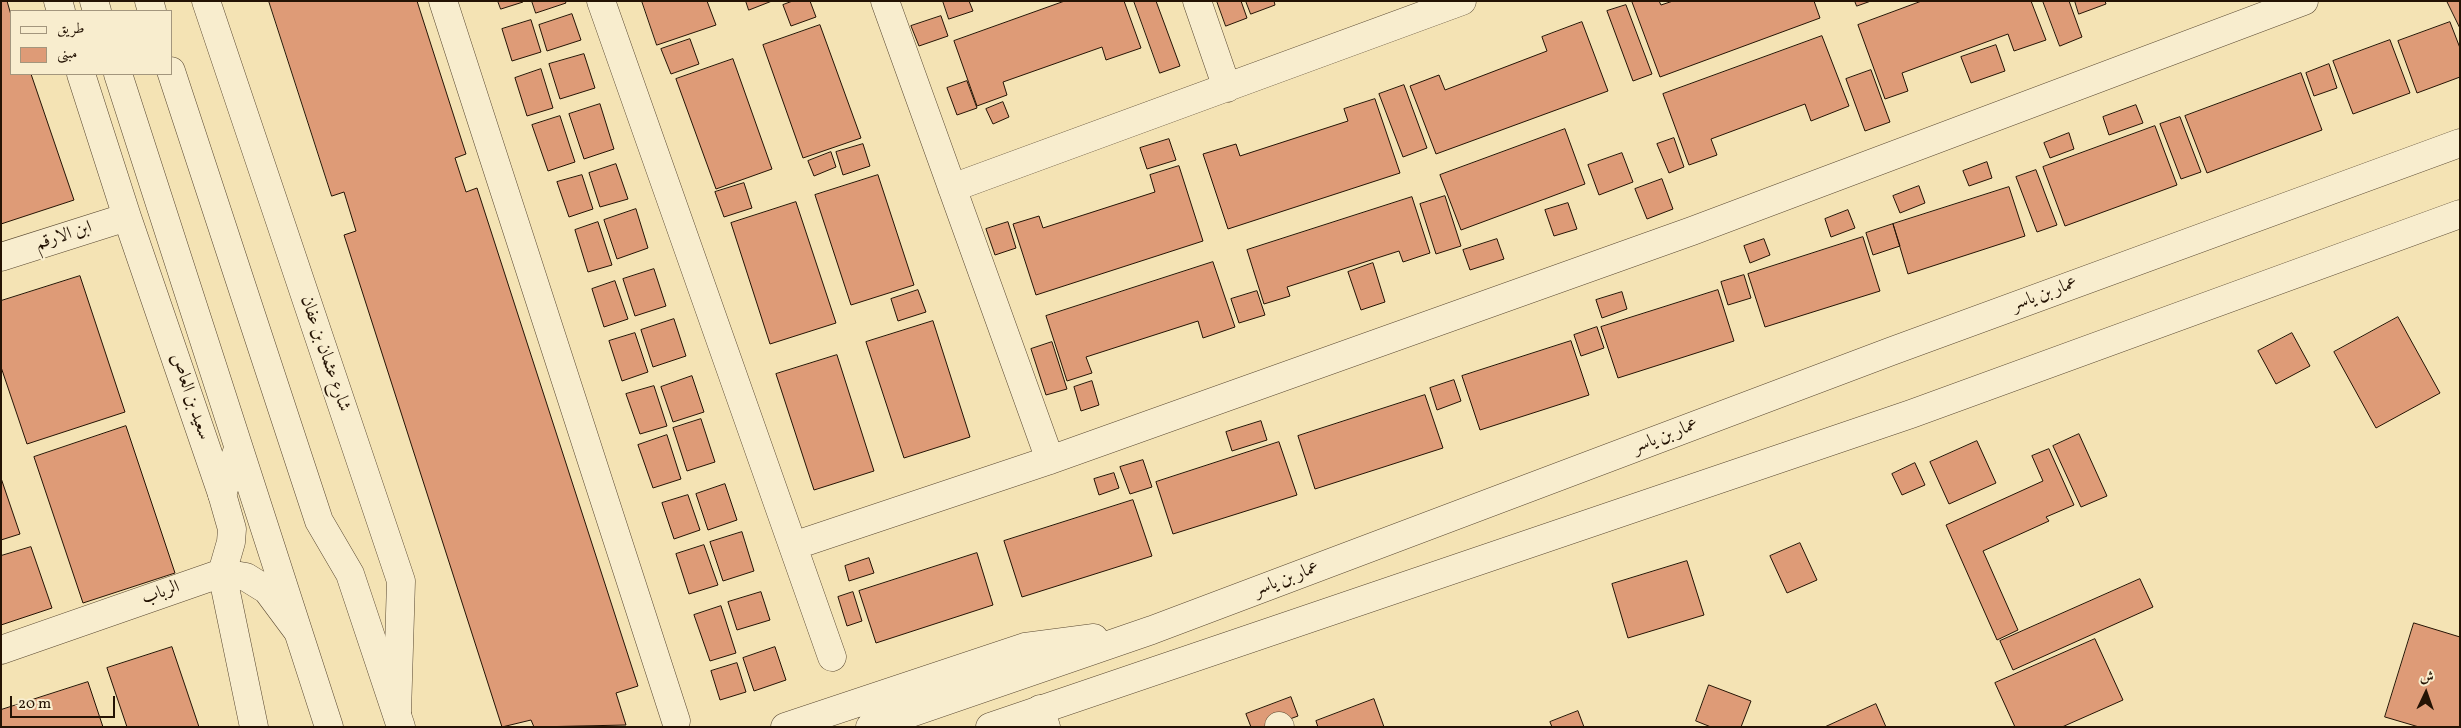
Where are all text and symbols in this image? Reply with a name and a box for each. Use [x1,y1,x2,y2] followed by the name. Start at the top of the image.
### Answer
[10,10,172,75] legend
[57,19,84,40] text: طريق
[57,44,77,65] text: مبنى
[33,218,95,256] street label: ابن الارقم
[2009,273,2081,317] street label: عمار بن ياسر
[294,293,354,415] street label: شارع عثمان بن عفان
[164,351,214,443] street label: سعيد بن العاص
[1630,415,1702,459] street label: عمار بن ياسر
[1251,558,1323,602] street label: عمار بن ياسر
[139,577,183,611] street label: الرباب
[2401,668,2451,718] north arrow
[2419,668,2434,687] text: ش
[12,686,118,718] scale bar
[18,694,51,715] text: 20 m

